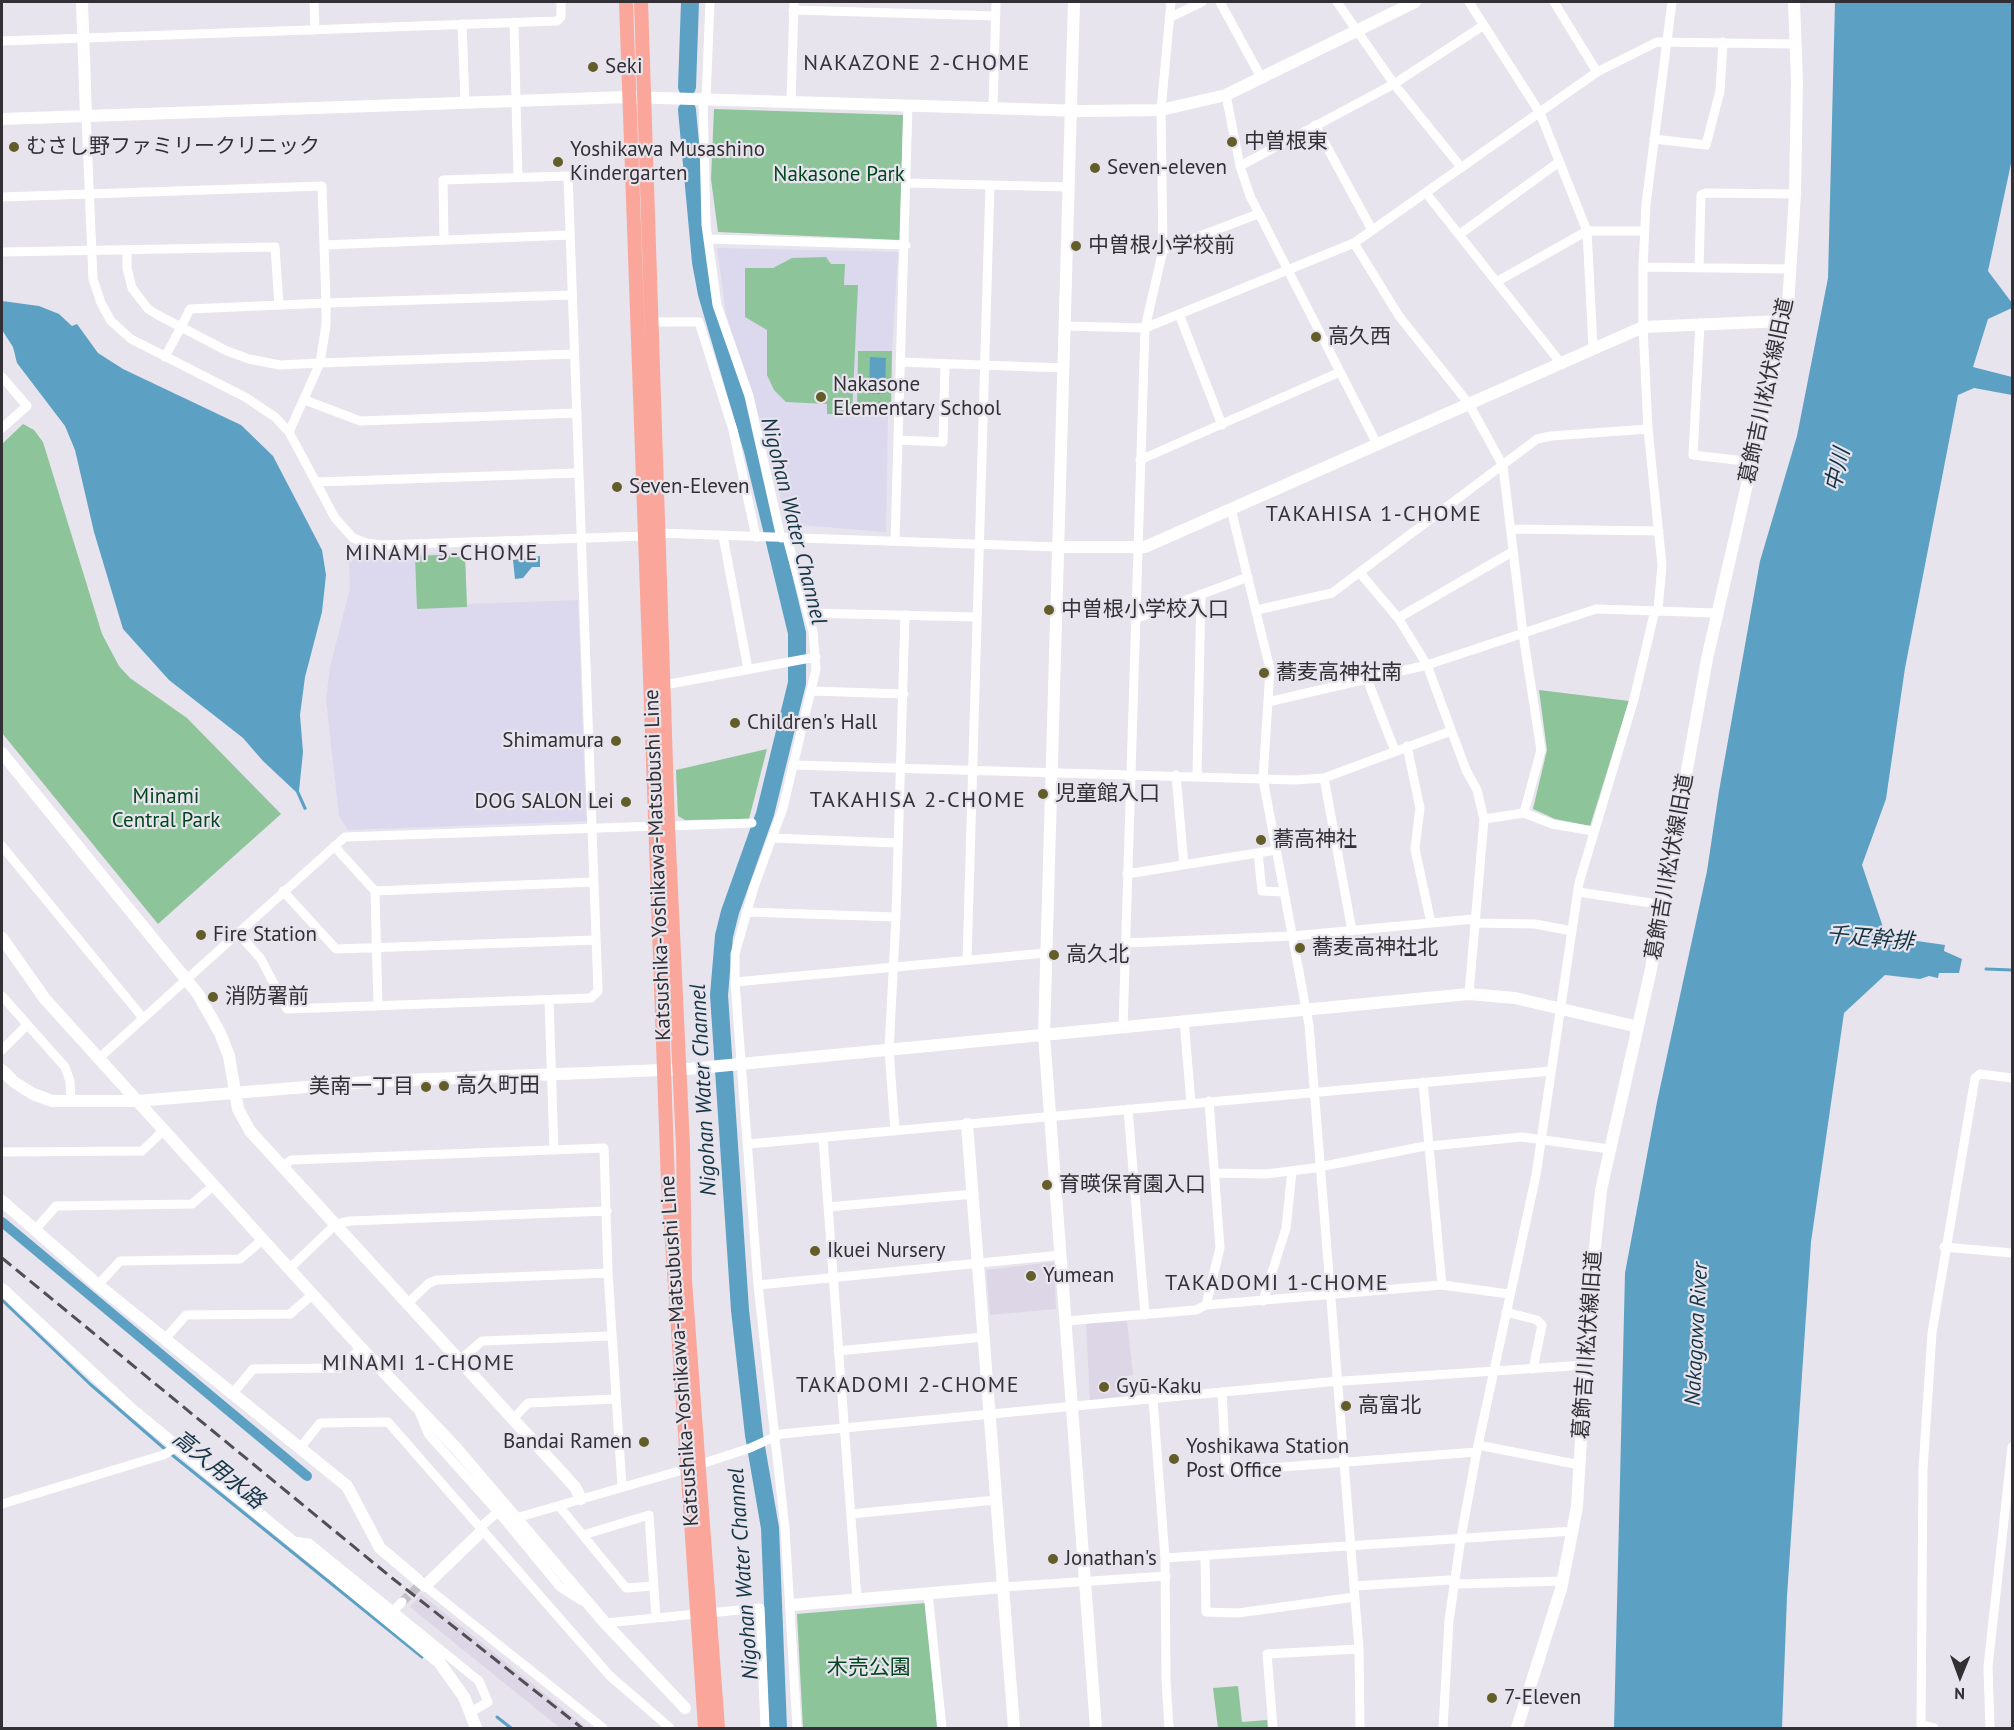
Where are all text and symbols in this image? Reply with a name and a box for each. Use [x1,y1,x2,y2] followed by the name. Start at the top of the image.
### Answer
[803,51,1031,77] district label: NAKAZONE 2-CHOME
[605,54,643,80] place label: Seki
[586,60,600,74] marker: Seki
[1244,129,1328,155] place label: 中曽根東
[26,134,320,160] place label: むさし野ファミリークリニック
[1225,135,1239,149] marker: 中曽根東
[570,137,765,187] place label: Yoshikawa Musashino Kindergarten
[7,140,21,154] marker: むさし野ファミリークリニック
[551,155,565,169] marker: Yoshikawa Musashino Kindergarten
[1107,155,1227,181] place label: Seven-eleven
[1088,161,1102,175] marker: Seven-eleven
[773,162,905,188] park label: Nakasone Park
[1088,233,1235,259] place label: 中曽根小学校前
[1069,239,1083,253] marker: 中曽根小学校前
[1735,296,1799,486] street label: 葛飾吉川松伏線旧道
[1328,324,1391,350] place label: 高久西
[1309,330,1323,344] marker: 高久西
[833,372,1001,422] place label: Nakasone Elementary School
[814,390,828,404] marker: Nakasone Elementary School
[754,415,832,627] water label: Nigohan Water Channel
[1820,446,1856,494] water label: 中川
[629,474,750,500] place label: Seven-Eleven
[610,480,624,494] marker: Seven-Eleven
[1266,502,1482,528] district label: TAKAHISA 1-CHOME
[345,541,539,567] district label: MINAMI 5-CHOME
[1061,597,1229,623] place label: 中曽根小学校入口
[1042,603,1056,617] marker: 中曽根小学校入口
[1276,660,1402,686] place label: 蕎麦高神社南
[1257,666,1271,680] marker: 蕎麦高神社南
[639,689,677,1041] street label: Katsushika-Yoshikawa-Matsubushi Line
[747,710,877,736] place label: Children's Hall
[728,716,742,730] marker: Children's Hall
[502,728,604,754] place label: Shimamura
[609,734,623,748] marker: Shimamura
[1641,772,1699,962] street label: 葛飾吉川松伏線旧道
[1055,781,1160,807] place label: 児童館入口
[112,784,220,834] park label: Minami Central Park
[1036,787,1050,801] marker: 児童館入口
[810,788,1026,814] district label: TAKAHISA 2-CHOME
[475,789,614,815] place label: DOG SALON Lei
[619,795,633,809] marker: DOG SALON Lei
[1273,827,1357,853] place label: 蕎高神社
[1254,833,1268,847] marker: 蕎高神社
[213,922,317,948] place label: Fire Station
[1825,922,1915,956] water label: 千疋幹排
[194,928,208,942] marker: Fire Station
[1312,935,1438,961] place label: 蕎麦高神社北
[1293,941,1307,955] marker: 蕎麦高神社北
[1066,942,1129,968] place label: 高久北
[1047,948,1061,962] marker: 高久北
[685,983,723,1197] water label: Nigohan Water Channel
[225,984,309,1010] place label: 消防署前
[206,990,220,1004] marker: 消防署前
[456,1073,540,1099] place label: 高久町田
[309,1074,414,1100] place label: 美南一丁目
[437,1079,451,1093] marker: 高久町田
[419,1080,433,1094] marker: 美南一丁目
[1059,1172,1206,1198] place label: 育暎保育園入口
[655,1175,705,1527] street label: Katsushika-Yoshikawa-Matsubushi Line
[1040,1178,1054,1192] marker: 育暎保育園入口
[827,1238,945,1264] place label: Ikuei Nursery
[808,1244,822,1258] marker: Ikuei Nursery
[1569,1250,1607,1440] street label: 葛飾吉川松伏線旧道
[1680,1262,1714,1406] water label: Nakagawa River
[1043,1263,1114,1289] place label: Yumean
[1024,1269,1038,1283] marker: Yumean
[1165,1271,1389,1297] district label: TAKADOMI 1-CHOME
[322,1351,516,1377] district label: MINAMI 1-CHOME
[796,1373,1020,1399] district label: TAKADOMI 2-CHOME
[1116,1374,1202,1400] place label: Gyū-Kaku
[1097,1380,1111,1394] marker: Gyū-Kaku
[1358,1393,1421,1419] place label: 高富北
[1339,1399,1353,1413] marker: 高富北
[167,1425,269,1515] water label: 高久用水路
[503,1429,632,1455] place label: Bandai Ramen
[1186,1434,1349,1484] place label: Yoshikawa Station Post Office
[637,1435,651,1449] marker: Bandai Ramen
[1167,1452,1181,1466] marker: Yoshikawa Station Post Office
[723,1467,765,1681] water label: Nigohan Water Channel
[1065,1546,1157,1572] place label: Jonathan's
[1046,1552,1060,1566] marker: Jonathan's
[1930,1646,1990,1706] north arrow
[827,1655,911,1681] park label: 木売公園
[1954,1684,1965,1704] text: N
[1504,1685,1581,1711] place label: 7-Eleven
[1485,1691,1499,1705] marker: 7-Eleven

